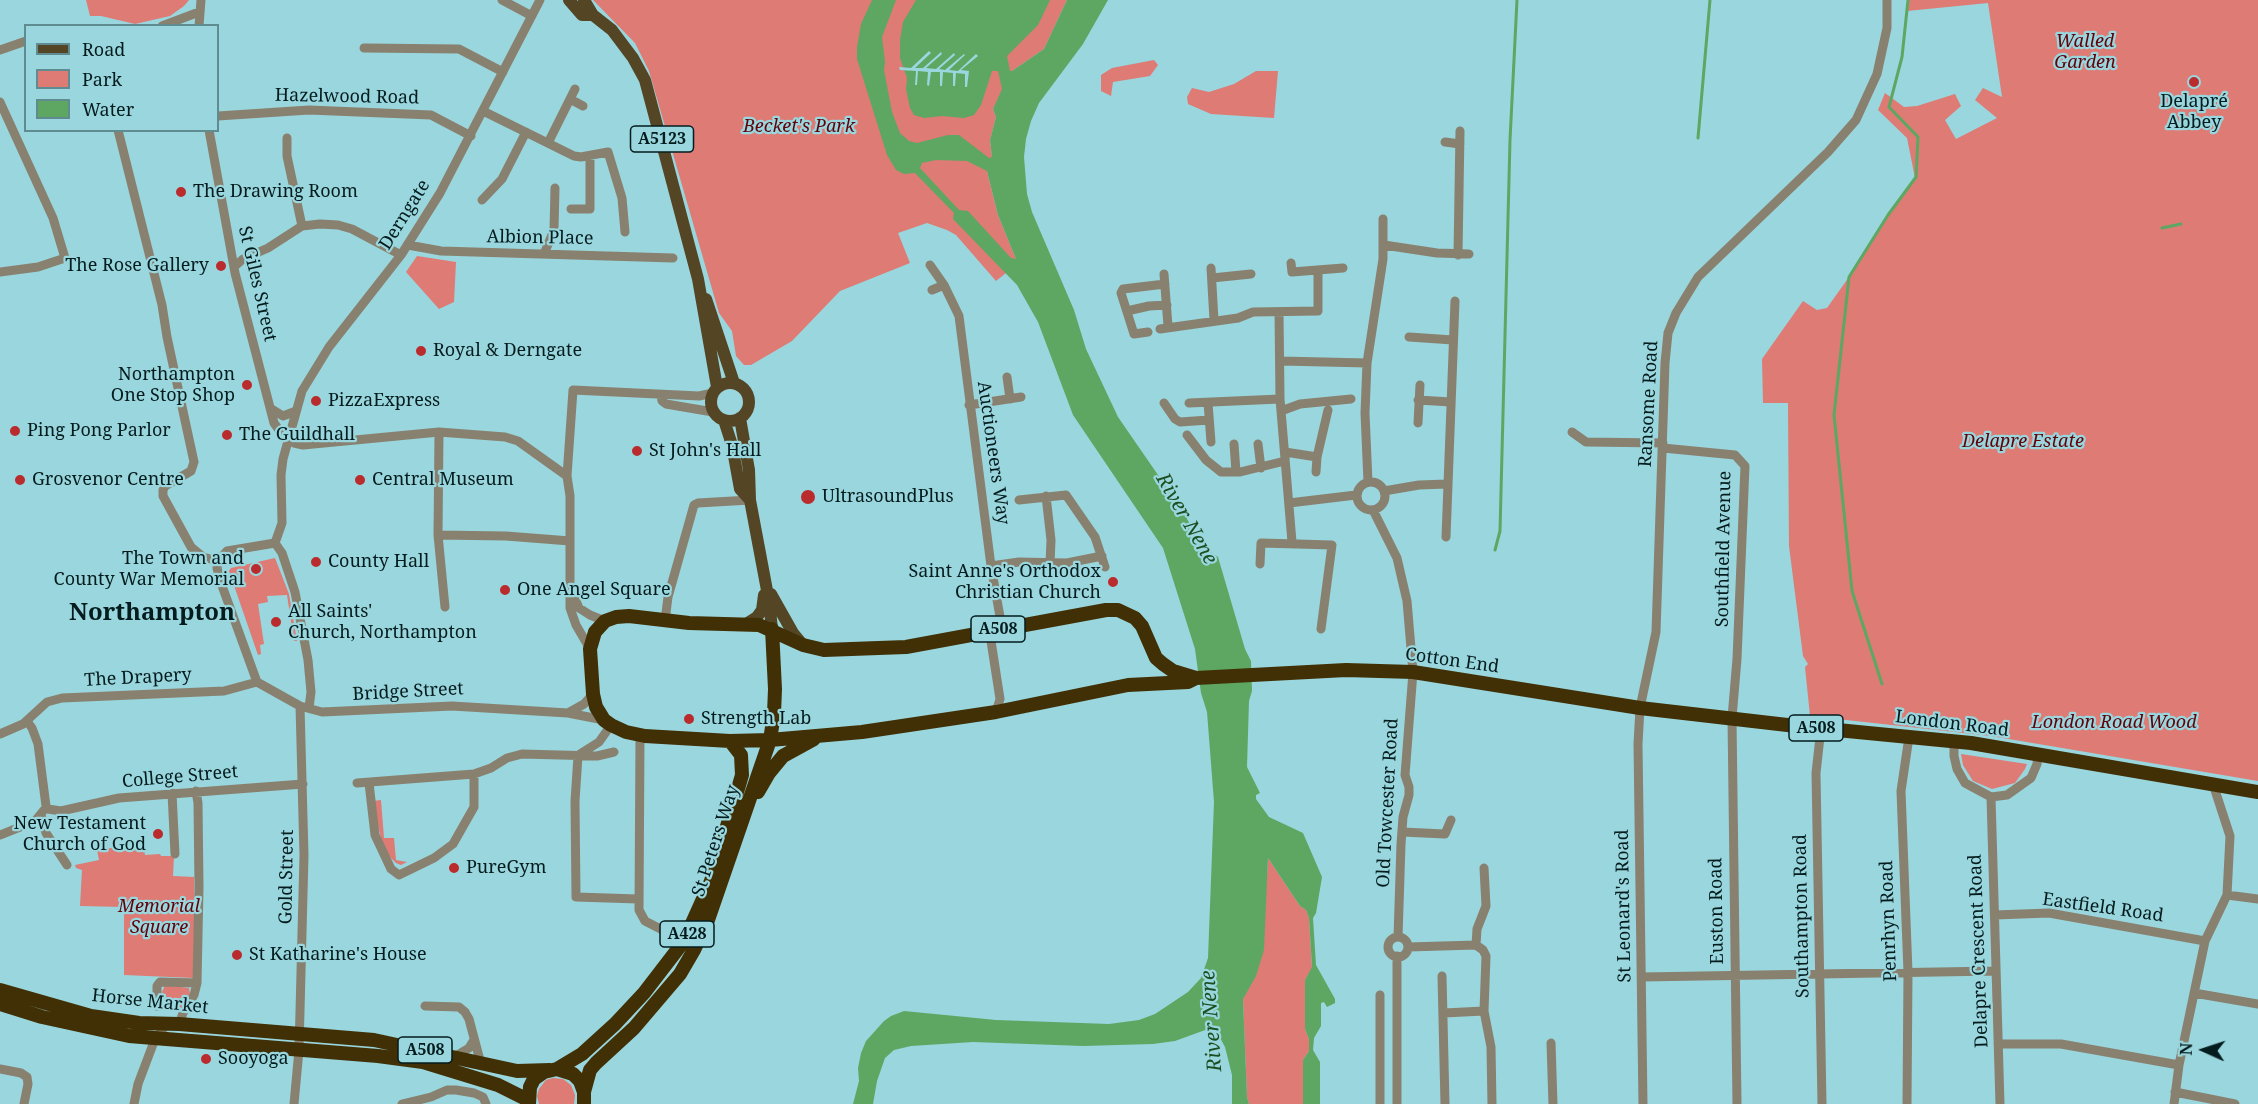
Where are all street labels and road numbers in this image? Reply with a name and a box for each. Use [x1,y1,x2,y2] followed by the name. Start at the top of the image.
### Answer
[275,85,419,109] street label: Hazelwood Road
[630,126,694,152] road number: A5123
[375,176,435,254] street label: Derngate
[233,224,281,344] street label: St Giles Street
[486,226,594,250] street label: Albion Place
[1635,340,1663,468] street label: Ransome Road
[972,380,1014,526] street label: Auctioneers Way
[1712,471,1736,627] street label: Southfield Avenue
[971,616,1025,642] road number: A508
[1404,644,1500,678] street label: Cotton End
[84,664,192,692] street label: The Drapery
[352,678,464,706] street label: Bridge Street
[1894,706,2010,742] street label: London Road
[1789,715,1843,741] road number: A508
[1373,718,1403,888] street label: Old Towcester Road
[121,761,239,793] street label: College Street
[688,782,744,900] street label: St Peters Way
[275,829,299,925] street label: Gold Street
[1612,829,1636,983] street label: St Leonard's Road
[1790,834,1814,998] street label: Southampton Road
[1965,854,1993,1048] street label: Delapre Crescent Road
[1705,857,1729,965] street label: Euston Road
[1876,860,1902,982] street label: Penrhyn Road
[2041,889,2165,927] street label: Eastfield Road
[660,921,714,947] road number: A428
[91,985,209,1019] street label: Horse Market
[398,1037,452,1063] road number: A508

